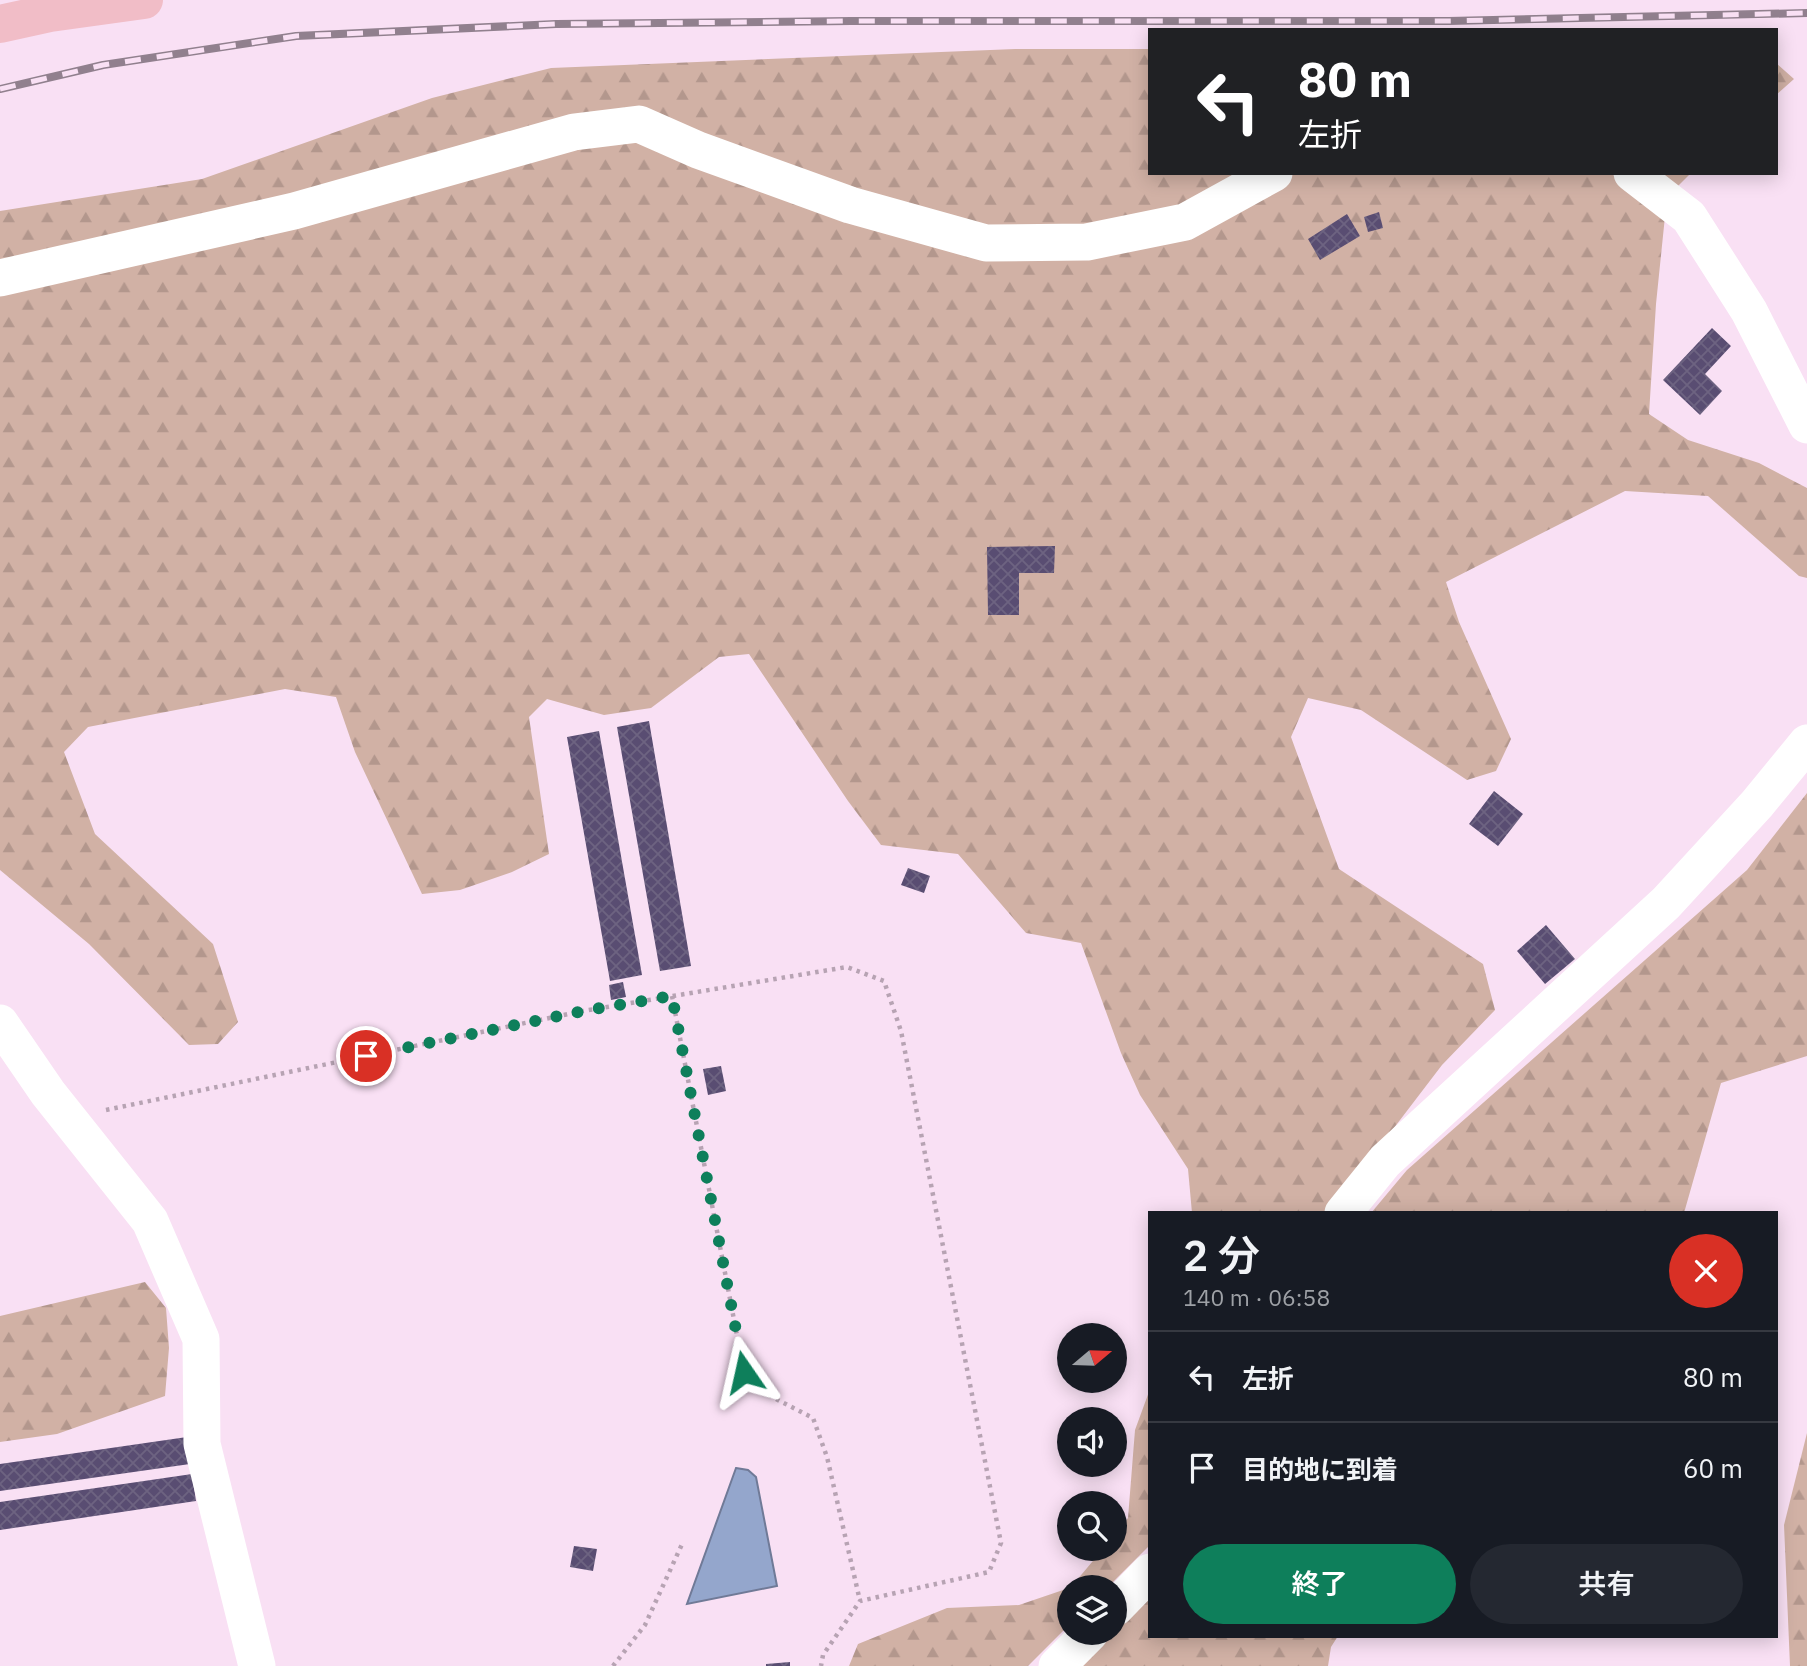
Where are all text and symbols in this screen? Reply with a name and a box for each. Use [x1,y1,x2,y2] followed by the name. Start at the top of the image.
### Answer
[1298,47,1412,110] text: 80 m
[1183,56,1274,147] icon: left
[1298,113,1362,155] text: 左折
[336,1026,396,1086] pin
[347,1037,385,1075] icon: arrive
[1183,1228,1260,1283] text: 2 分
[1669,1234,1743,1308] button: close
[1183,1282,1330,1312] text: 140 m · 06:58
[1057,1323,1127,1393] north arrow
[1057,1323,1127,1645] map controls
[707,1335,781,1409] position arrow
[1183,1358,1221,1396] icon: left
[1683,1360,1743,1394] text: 80 m
[1242,1361,1294,1395] text: 左折
[1057,1407,1127,1477] button: sound
[1183,1449,1221,1487] icon: arrive
[1683,1451,1743,1485] text: 60 m
[1242,1452,1398,1486] text: 目的地に到着
[1057,1491,1127,1561] button: search
[1183,1544,1456,1624] button: 終了
[1470,1544,1743,1624] button: 共有
[1057,1575,1127,1645] button: layers

